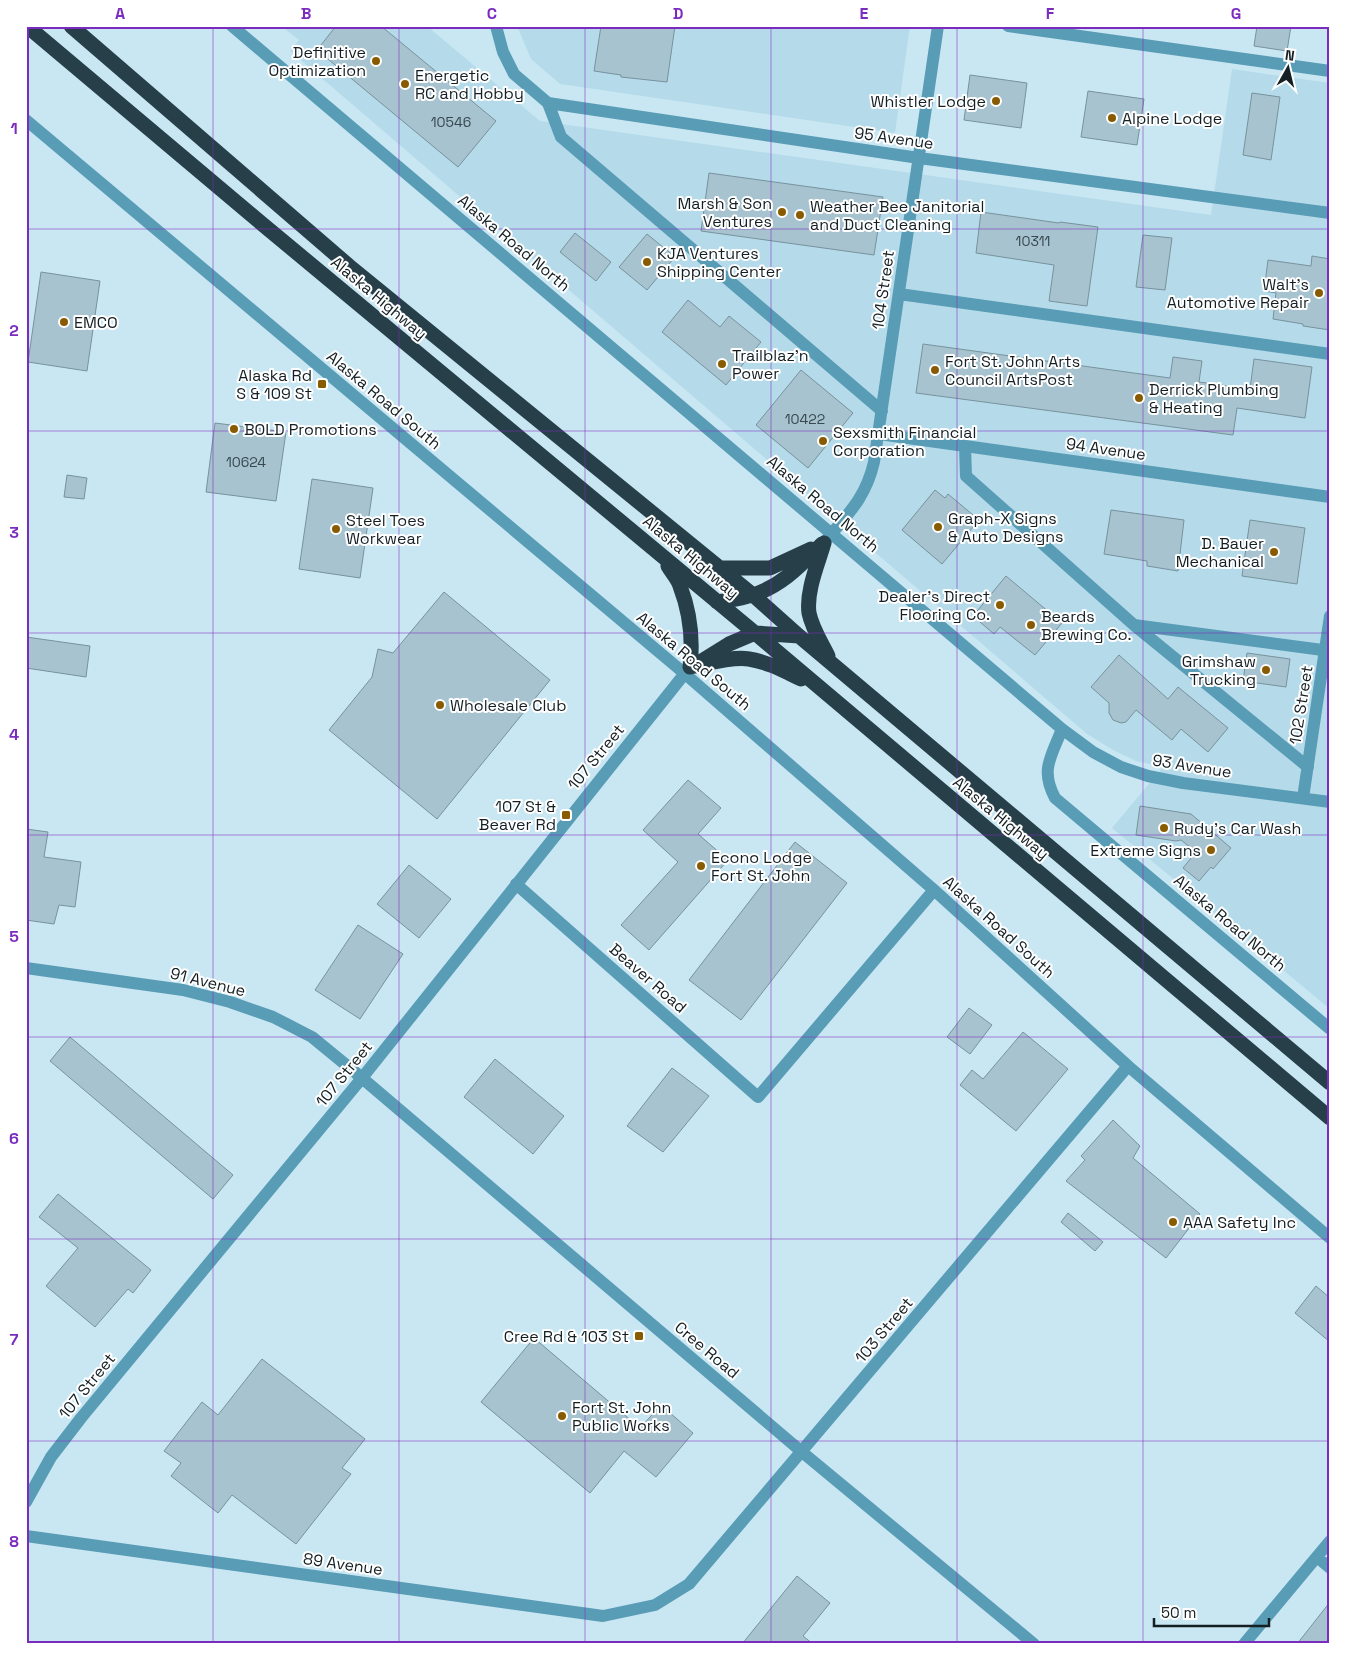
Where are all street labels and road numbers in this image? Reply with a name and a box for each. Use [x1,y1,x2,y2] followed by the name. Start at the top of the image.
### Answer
[853,122,935,154] street label: 95 Avenue
[453,190,575,296] street label: Alaska Road North
[867,249,899,331] street label: 104 Street
[327,252,431,344] street label: Alaska Highway
[322,346,446,454] street label: Alaska Road South
[1065,433,1147,465] street label: 94 Avenue
[762,451,884,557] street label: Alaska Road North
[639,511,743,603] street label: Alaska Highway
[632,607,756,715] street label: Alaska Road South
[1284,664,1318,746] street label: 102 Street
[563,720,629,794] street label: 107 Street
[1151,749,1233,783] street label: 93 Avenue
[949,772,1053,864] street label: Alaska Highway
[1169,870,1291,976] street label: Alaska Road North
[939,871,1059,983] street label: Alaska Road South
[605,939,691,1017] street label: Beaver Road
[168,963,248,1001] street label: 91 Avenue
[311,1037,377,1111] street label: 107 Street
[850,1293,918,1367] street label: 103 Street
[670,1317,744,1383] street label: Cree Road
[54,1349,120,1423] street label: 107 Street
[302,1548,384,1580] street label: 89 Avenue

